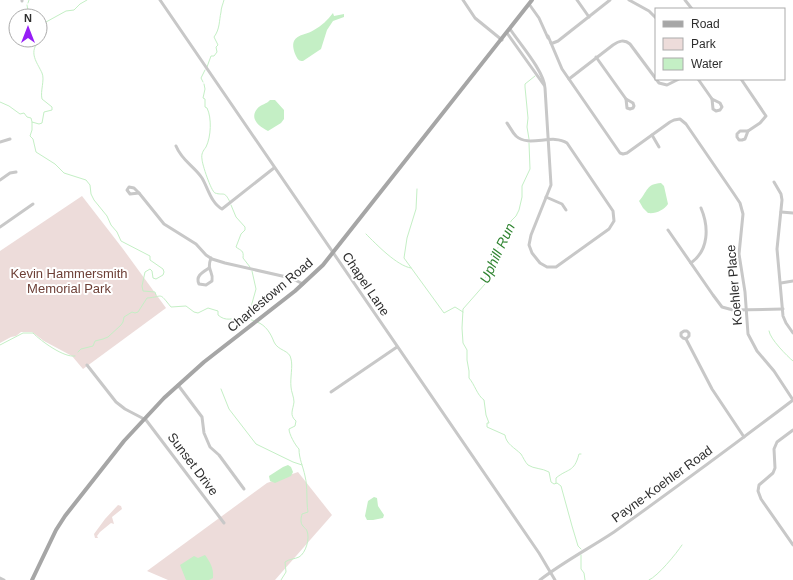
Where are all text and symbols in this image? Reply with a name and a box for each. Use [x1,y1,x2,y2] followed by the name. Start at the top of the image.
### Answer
[8,8,48,48] north arrow
[655,8,785,80] legend
[24,12,32,24] text: N
[691,17,720,31] text: Road
[691,37,717,51] text: Park
[691,57,723,71] text: Water
[476,220,518,286] water label: Uphill Run
[723,244,745,326] street label: Koehler Place
[339,249,393,319] street label: Chapel Lane
[224,255,316,335] street label: Charlestown Road
[10,266,128,296] park label: Kevin Hammersmith Memorial Park
[165,430,221,498] street label: Sunset Drive
[609,442,715,526] street label: Payne-Koehler Road

